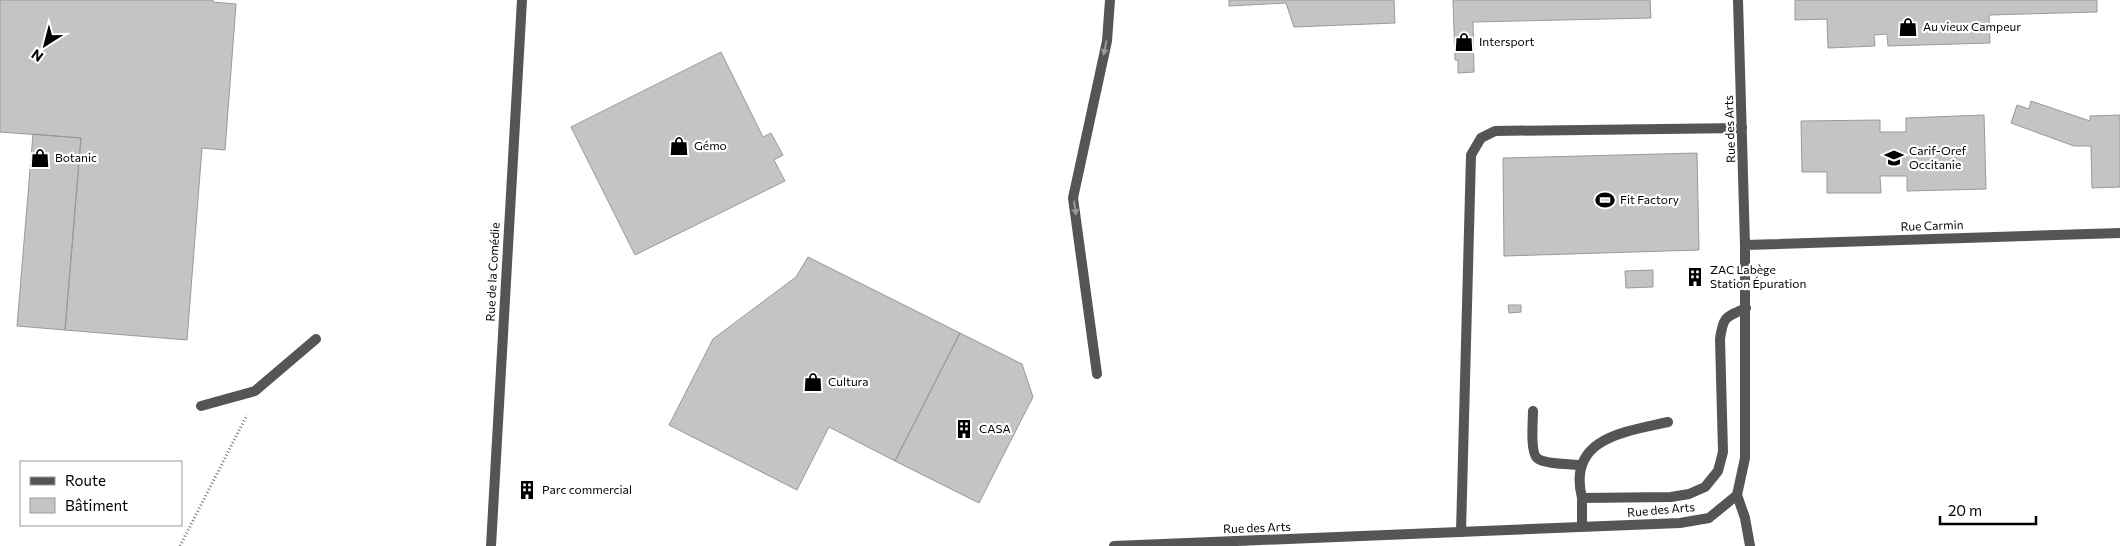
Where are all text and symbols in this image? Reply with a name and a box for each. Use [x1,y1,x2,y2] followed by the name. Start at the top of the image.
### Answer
[1897,16,1919,38] shop icon: Au vieux Campeur
[1923,19,2021,33] place label: Au vieux Campeur
[20,20,70,70] north arrow
[1453,31,1475,53] shop icon: Intersport
[1479,34,1535,48] place label: Intersport
[1101,41,1109,56] one-way arrow
[28,46,46,66] text: N
[1721,95,1737,163] street label: Rue des Arts
[668,135,690,157] shop icon: Gémo
[694,138,727,152] place label: Gémo
[1909,143,1967,171] place label: Carif-Oref Occitanie
[29,147,51,169] shop icon: Botanic
[1883,147,1905,169] school or university icon: Carif-Oref Occitanie
[55,150,97,164] place label: Botanic
[1594,189,1616,211] sports icon: Fit Factory
[1620,192,1679,206] place label: Fit Factory
[1071,200,1079,216] one-way arrow
[1900,217,1964,233] street label: Rue Carmin
[482,222,502,322] street label: Rue de la Comédie
[1710,262,1806,290] place label: ZAC Labège Station Épuration
[1684,266,1706,288] building icon: ZAC Labège Station Épuration
[802,371,824,393] shop icon: Cultura
[828,374,869,388] place label: Cultura
[953,418,975,440] building icon: CASA
[979,421,1011,435] place label: CASA
[20,461,182,526] legend
[65,471,106,489] text: Route
[516,479,538,501] building icon: Parc commercial
[542,482,632,496] place label: Parc commercial
[1940,494,2036,526] scale bar
[65,496,128,514] text: Bâtiment
[1627,499,1695,519] street label: Rue des Arts
[1948,501,1982,519] text: 20 m
[1223,519,1291,535] street label: Rue des Arts

